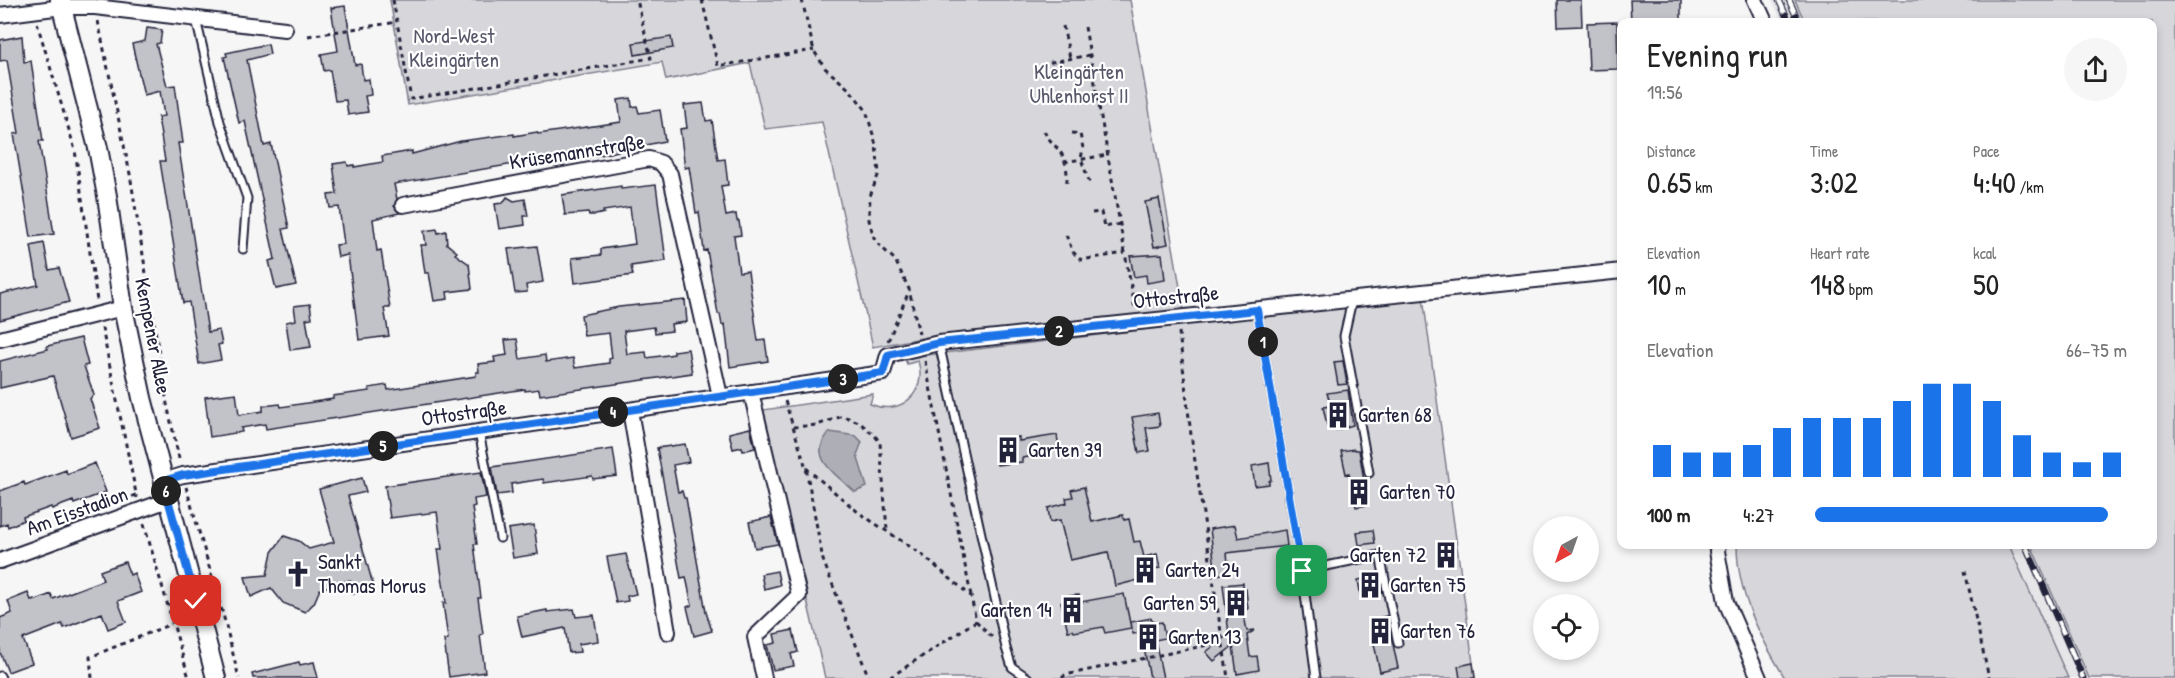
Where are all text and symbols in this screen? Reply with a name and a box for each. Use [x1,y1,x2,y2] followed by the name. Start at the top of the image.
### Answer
[409,21,499,74] park label: Nord-West Kleingärten
[1647,33,1788,77] text: Evening run
[2064,38,2127,101] button: share
[1029,57,1129,110] park label: Kleingärten Uhlenhorst II
[1647,78,1683,105] text: 19:56
[507,127,647,177] street label: Krüsemannstraße
[1647,140,1696,162] text: Distance
[1810,140,1838,162] text: Time
[1973,140,2000,162] text: Pace
[1647,162,1692,202] text: 0.65
[1810,162,1858,202] text: 3:02
[1973,162,2016,202] text: 4:40
[1692,176,1713,198] text: km
[2016,176,2044,198] text: /km
[1647,242,1700,264] text: Elevation
[1810,242,1870,264] text: Heart rate
[1973,242,1996,264] text: kcal
[1647,264,1671,304] text: 10
[1810,264,1845,304] text: 148
[1973,264,1999,304] text: 50
[128,275,179,396] street label: Kempener Allee
[1132,278,1220,315] street label: Ottostraße
[1671,278,1686,300] text: m
[1845,278,1873,300] text: bpm
[1044,316,1074,346] pin: 2
[1055,320,1063,342] text: 2
[1248,327,1278,357] pin: 1
[1260,331,1266,353] text: 1
[1647,336,1713,363] text: Elevation
[2066,336,2127,363] text: 66–75 m
[828,364,858,394] pin: 3
[839,368,847,390] text: 3
[419,392,508,433] street label: Ottostraße
[598,397,628,427] pin: 4
[1323,400,1353,430] building icon: Garten 68
[1358,400,1432,429] place label: Garten 68
[610,401,616,423] text: 4
[368,431,398,461] pin: 5
[380,435,386,457] text: 5
[993,435,1023,465] building icon: Garten 39
[1028,435,1102,464] place label: Garten 39
[151,476,181,506] pin: 6
[1344,477,1374,507] building icon: Garten 70
[1379,477,1455,506] place label: Garten 70
[22,479,132,542] street label: Am Eisstadion
[163,480,169,502] text: 6
[1647,501,1690,528] text: 100 m
[1743,501,1774,528] text: 4:27
[1533,516,1599,582] north arrow
[1533,516,1599,660] map controls
[1349,540,1426,569] place label: Garten 72
[1431,540,1461,570] building icon: Garten 72
[1276,545,1327,596] pin
[318,547,426,600] place label: Sankt Thomas Morus
[1285,554,1318,587] icon: arrive
[1130,555,1160,585] building icon: Garten 24
[1165,555,1239,584] place label: Garten 24
[283,559,313,589] church icon: Sankt Thomas Morus
[1355,570,1385,600] building icon: Garten 75
[1390,570,1466,599] place label: Garten 75
[170,575,221,626] pin
[179,584,212,617] icon: check
[1143,588,1216,617] place label: Garten 59
[1221,588,1251,618] building icon: Garten 59
[1533,594,1599,660] button: locate
[980,595,1052,624] place label: Garten 14
[1057,595,1087,625] building icon: Garten 14
[1365,616,1395,646] building icon: Garten 76
[1400,616,1475,645] place label: Garten 76
[1133,622,1163,652] building icon: Garten 13
[1168,622,1241,651] place label: Garten 13

